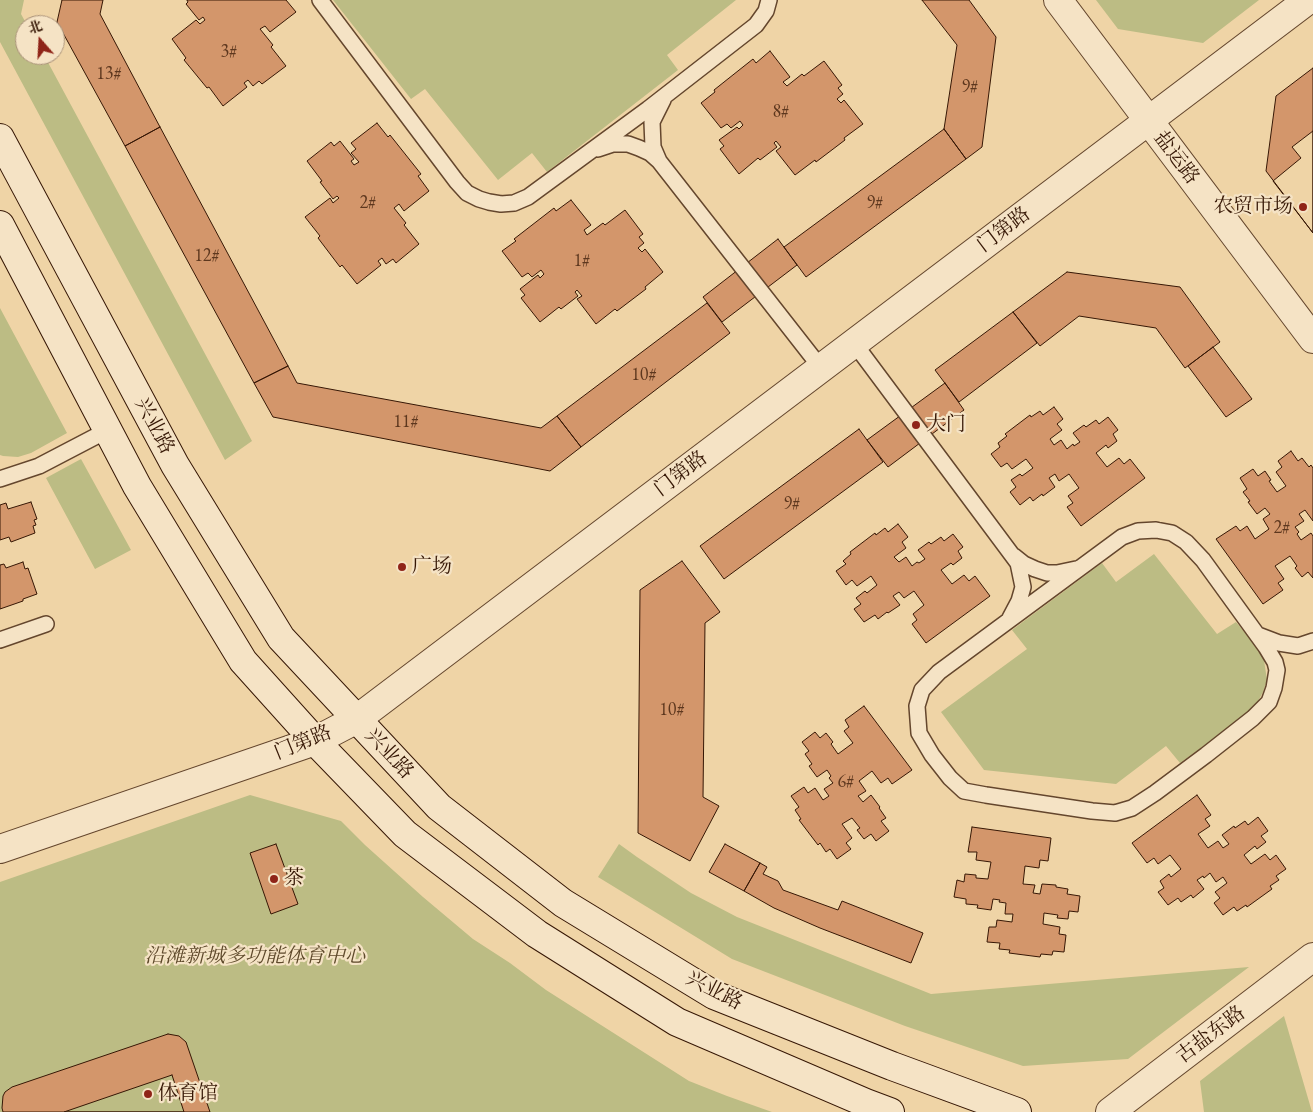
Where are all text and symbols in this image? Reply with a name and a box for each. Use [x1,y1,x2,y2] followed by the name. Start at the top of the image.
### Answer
[15,15,65,65] north arrow
[26,16,45,38] text: 北
[220,41,238,63] house number: 3#
[96,63,122,85] house number: 13#
[961,76,979,98] house number: 9#
[772,101,790,123] house number: 8#
[1148,127,1204,189] street label: 盐运路
[359,192,377,214] house number: 2#
[866,192,884,214] house number: 9#
[1213,195,1293,219] place label: 农贸市场
[1297,201,1309,213] marker: 农贸市场
[973,202,1035,258] street label: 门第路
[194,245,220,267] house number: 12#
[573,250,591,272] house number: 1#
[631,364,657,386] house number: 10#
[129,394,179,458] street label: 兴业路
[393,411,419,433] house number: 11#
[926,413,966,437] place label: 大门
[910,419,922,431] marker: 大门
[650,446,712,502] street label: 门第路
[783,493,801,515] house number: 9#
[1273,517,1291,539] house number: 2#
[412,555,452,579] place label: 广场
[396,561,408,573] marker: 广场
[659,699,685,721] house number: 10#
[271,721,335,765] street label: 门第路
[360,724,418,784] street label: 兴业路
[837,771,855,793] house number: 6#
[284,867,304,891] place label: 茶
[268,873,280,885] marker: 茶
[145,945,365,969] park label: 沿滩新城多功能体育中心
[682,967,746,1015] street label: 兴业路
[1172,1001,1250,1069] street label: 古盐东路
[158,1082,218,1106] place label: 体育馆
[142,1088,154,1100] marker: 体育馆

